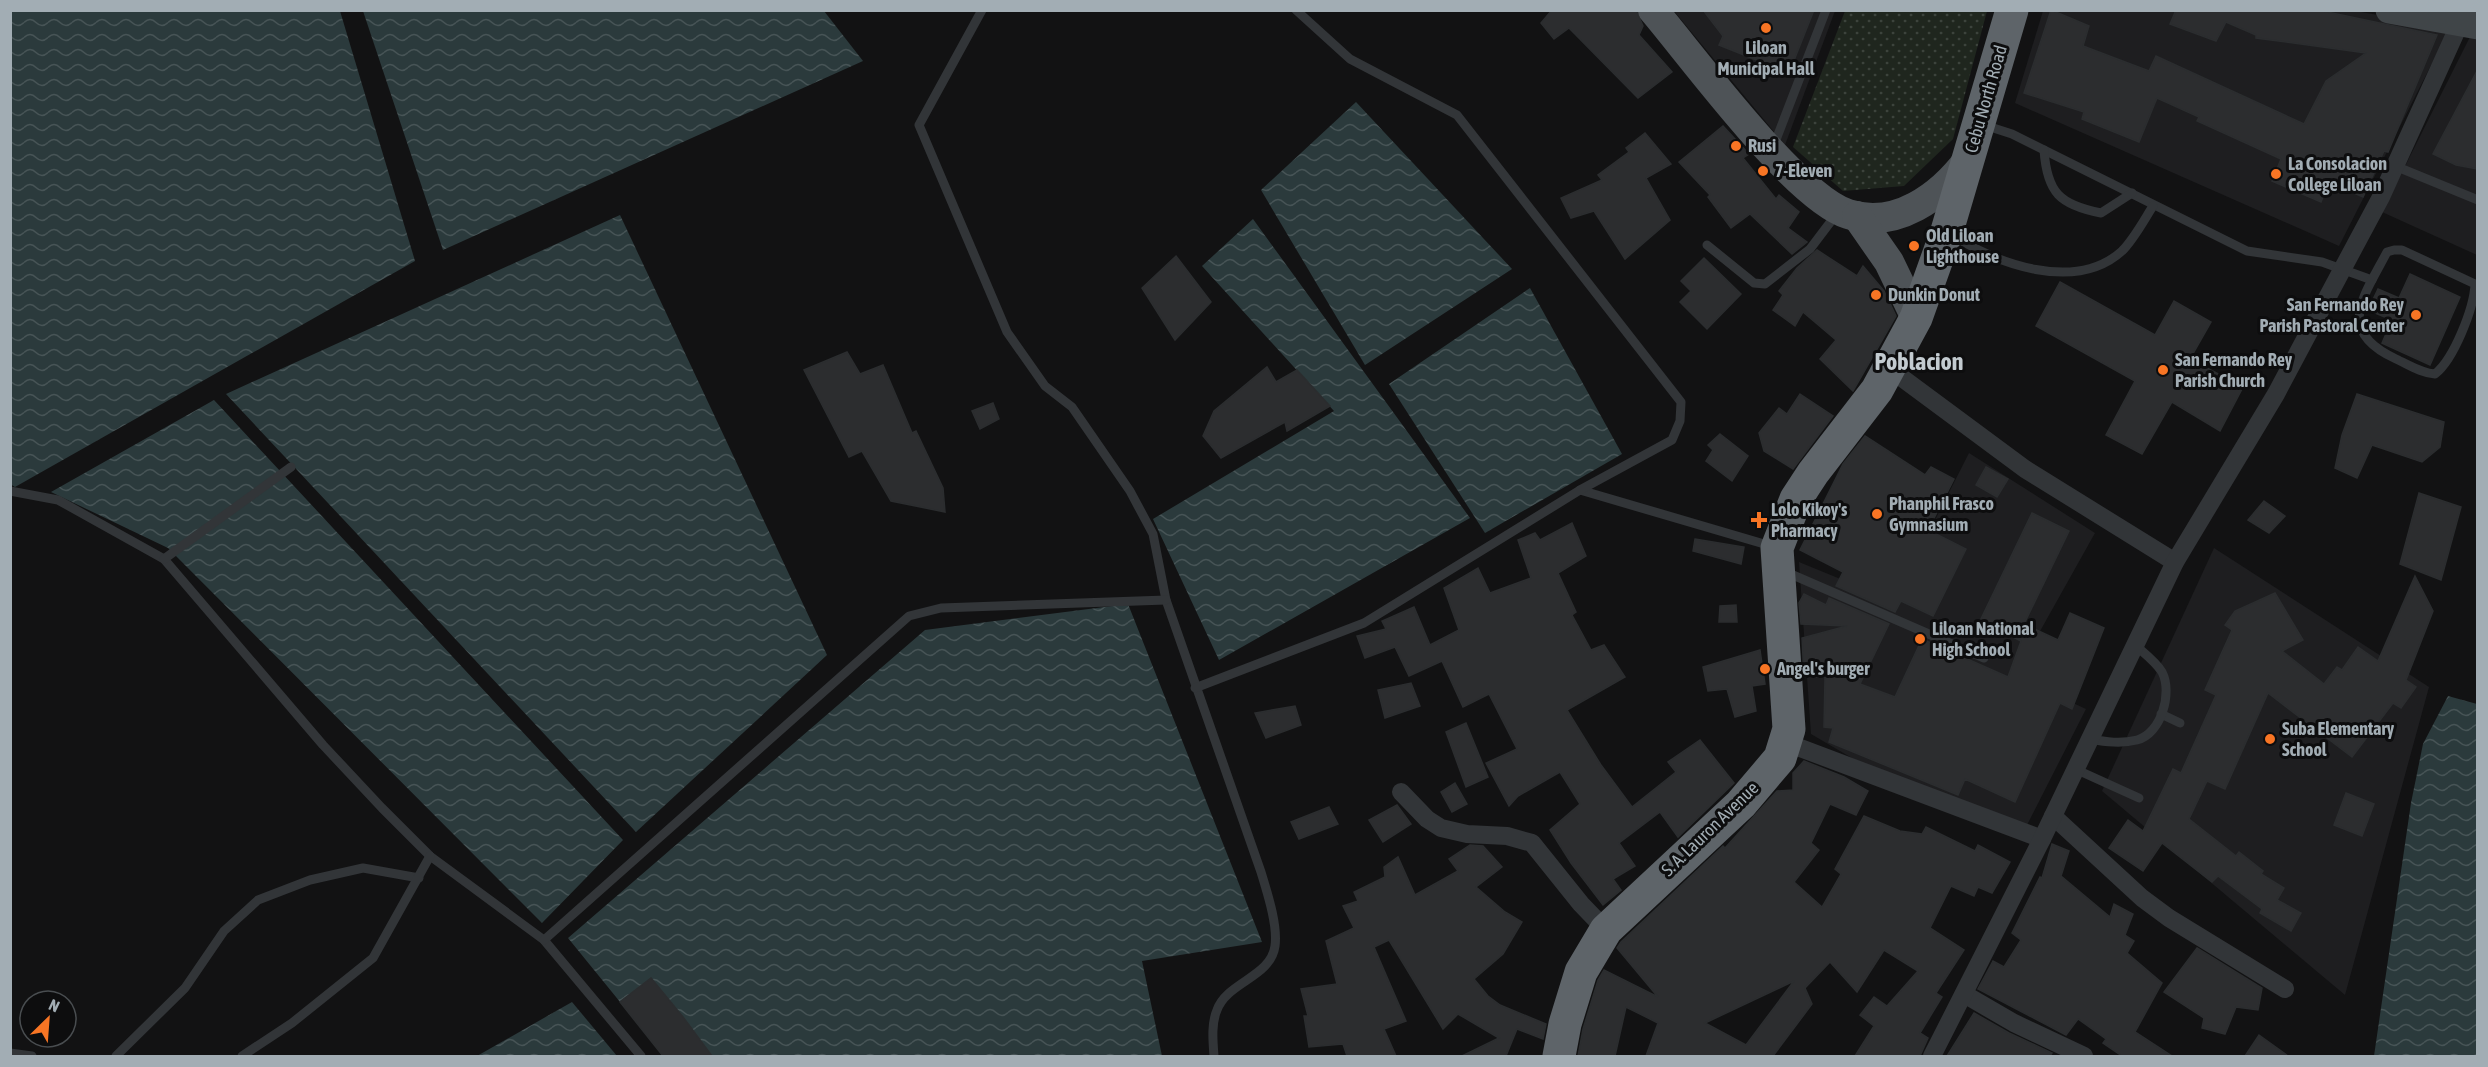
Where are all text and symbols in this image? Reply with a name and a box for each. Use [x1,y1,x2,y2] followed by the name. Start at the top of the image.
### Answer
[1759,21,1773,35] marker: Liloan Municipal Hall
[1718,37,1815,79] place label: Liloan Municipal Hall
[1960,43,2011,155] street label: Cebu North Road
[1748,135,1776,156] place label: Rusi
[1729,139,1743,153] marker: Rusi
[2288,153,2387,195] place label: La Consolacion College Liloan
[1775,160,1833,181] place label: 7-Eleven
[1756,164,1770,178] marker: 7-Eleven
[2269,167,2283,181] marker: La Consolacion College Liloan
[1926,225,1999,267] place label: Old Liloan Lighthouse
[1907,239,1921,253] marker: Old Liloan Lighthouse
[1888,284,1981,305] place label: Dunkin Donut
[1869,288,1883,302] marker: Dunkin Donut
[2259,294,2405,336] place label: San Fernando Rey Parish Pastoral Center
[2409,308,2423,322] marker: San Fernando Rey Parish Pastoral Center
[1874,348,1964,375] district label: Poblacion
[2175,349,2293,391] place label: San Fernando Rey Parish Church
[2156,363,2170,377] marker: San Fernando Rey Parish Church
[1889,493,1994,535] place label: Phanphil Frasco Gymnasium
[1771,499,1848,541] place label: Lolo Kikoy's Pharmacy
[1870,507,1884,521] marker: Phanphil Frasco Gymnasium
[1752,513,1766,527] marker: Lolo Kikoy's Pharmacy
[1932,618,2035,660] place label: Liloan National High School
[1913,632,1927,646] marker: Liloan National High School
[1776,658,1870,679] place label: Angel's burger
[1758,662,1772,676] marker: Angel's burger
[2282,718,2395,760] place label: Suba Elementary School
[2263,732,2277,746] marker: Suba Elementary School
[1657,777,1762,880] street label: S. A. Lauron Avenue
[18,989,78,1049] north arrow
[46,995,62,1016] text: N

